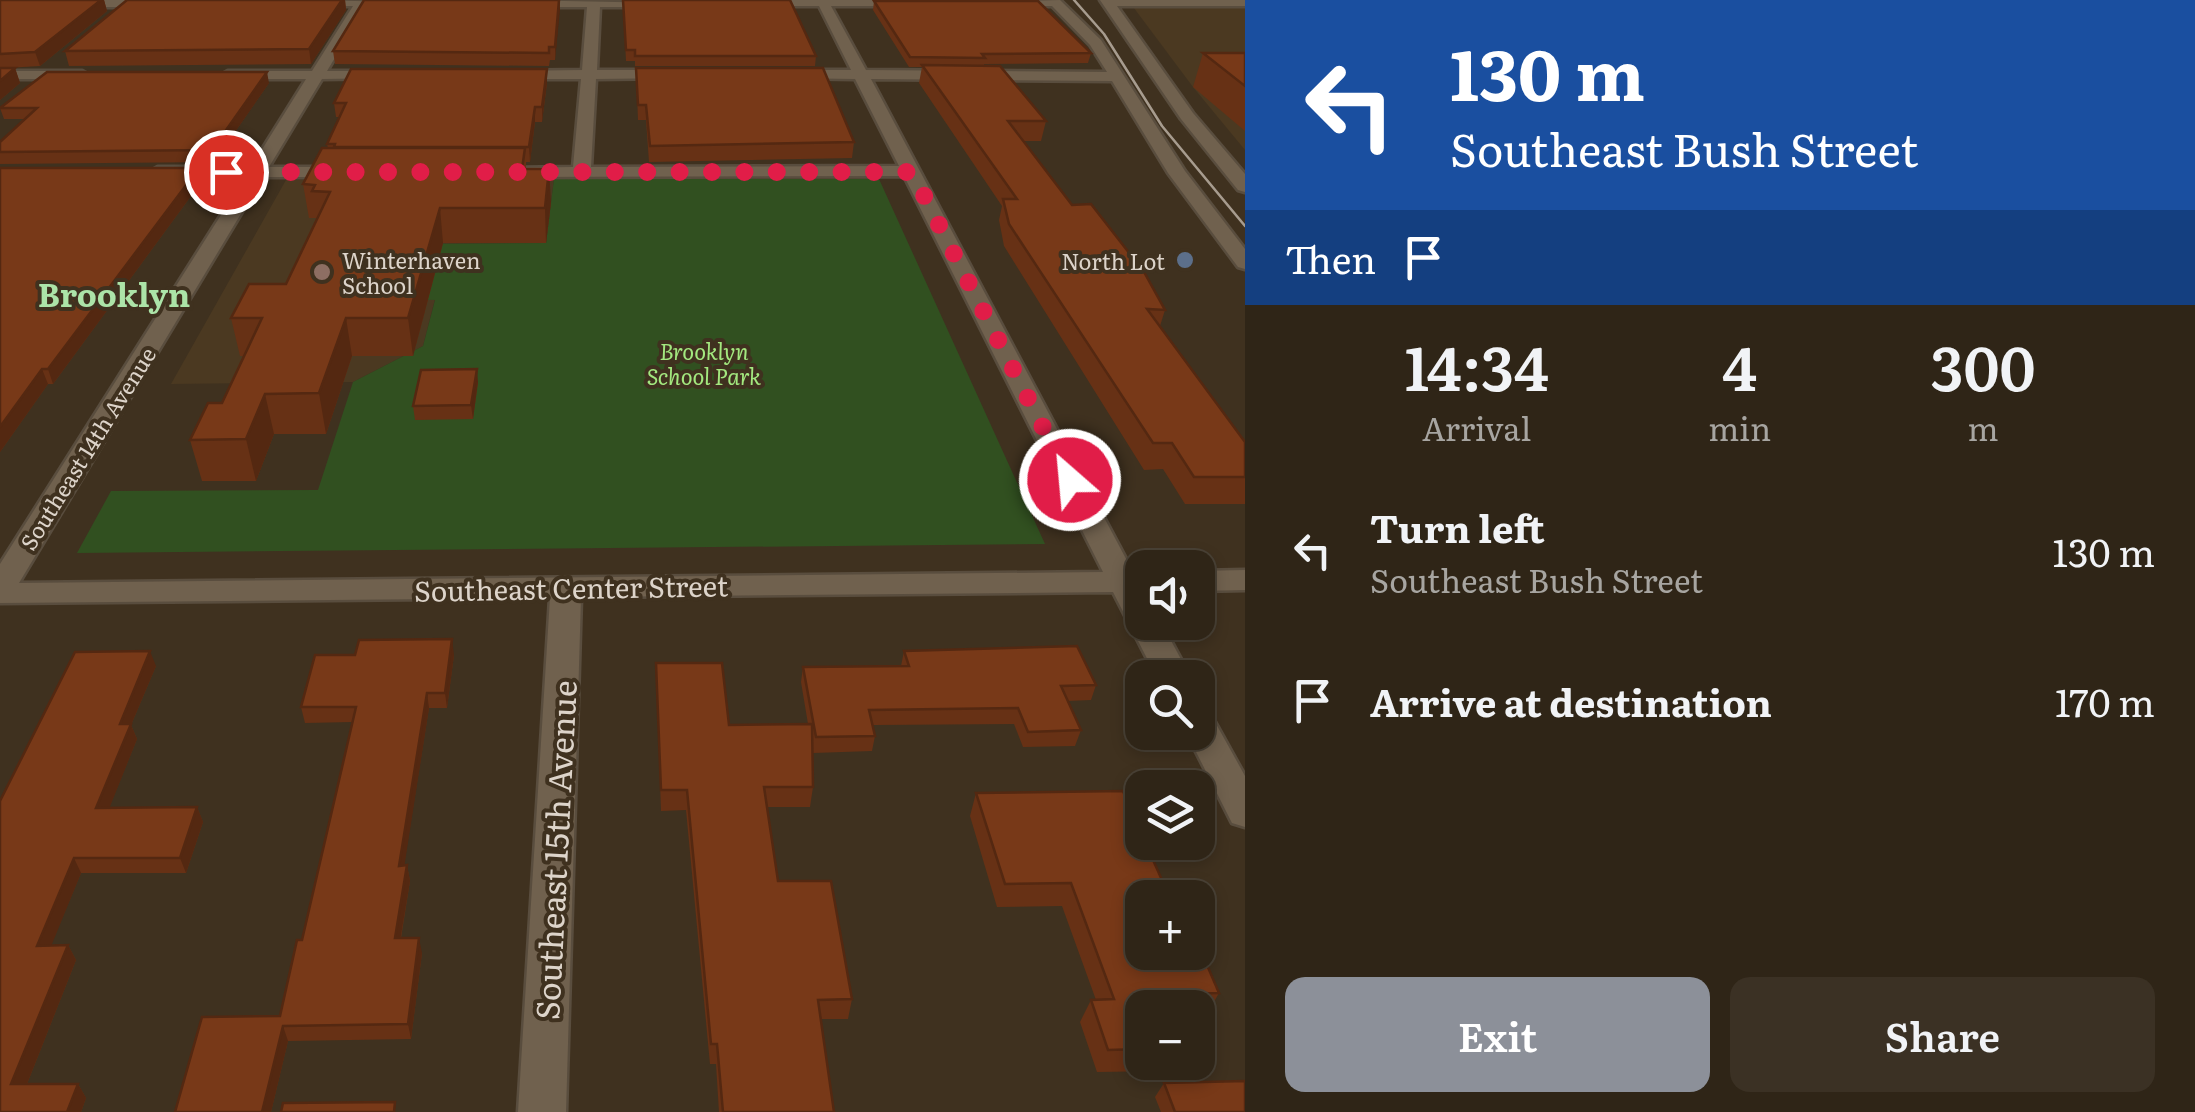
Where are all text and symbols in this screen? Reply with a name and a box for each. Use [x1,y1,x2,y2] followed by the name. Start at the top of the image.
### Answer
[1450,19,1645,123] text: 130 m
[1285,40,1415,170] icon: left
[1450,114,1918,181] text: Southeast Bush Street
[184,130,269,215] pin
[199,145,254,200] icon: arrive
[1285,229,1376,286] text: Then
[1396,230,1451,285] icon: arrive
[342,243,481,301] place label: Winterhaven School
[1061,244,1165,277] place label: North Lot
[1174,249,1196,271] marker: North Lot
[311,261,333,283] marker: Winterhaven School
[38,269,190,317] district label: Brooklyn
[1404,320,1549,409] text: 14:34
[1722,320,1757,409] text: 4
[1931,320,2036,409] text: 300
[647,334,761,392] park label: Brooklyn School Park
[11,340,163,556] street label: Southeast 14th Avenue
[1422,403,1531,451] text: Arrival
[1708,403,1771,451] text: min
[1968,403,1999,451] text: m
[1018,428,1122,532] position arrow
[1370,498,1545,555] text: Turn left
[2053,522,2155,579] text: 130 m
[1285,523,1340,578] icon: left
[1125,550,1215,1080] map controls
[1125,550,1215,640] button: sound
[1370,555,1703,603] text: Southeast Bush Street
[414,563,729,611] street label: Southeast Center Street
[1125,660,1215,750] button: search
[1370,672,1772,729] text: Arrive at destination
[2055,672,2155,729] text: 170 m
[1285,673,1340,728] icon: arrive
[521,679,587,1021] street label: Southeast 15th Avenue
[1125,770,1215,860] button: layers
[1125,880,1215,970] button: +
[1285,977,1710,1092] button: Exit
[1730,977,2155,1092] button: Share
[1125,990,1215,1080] button: −

